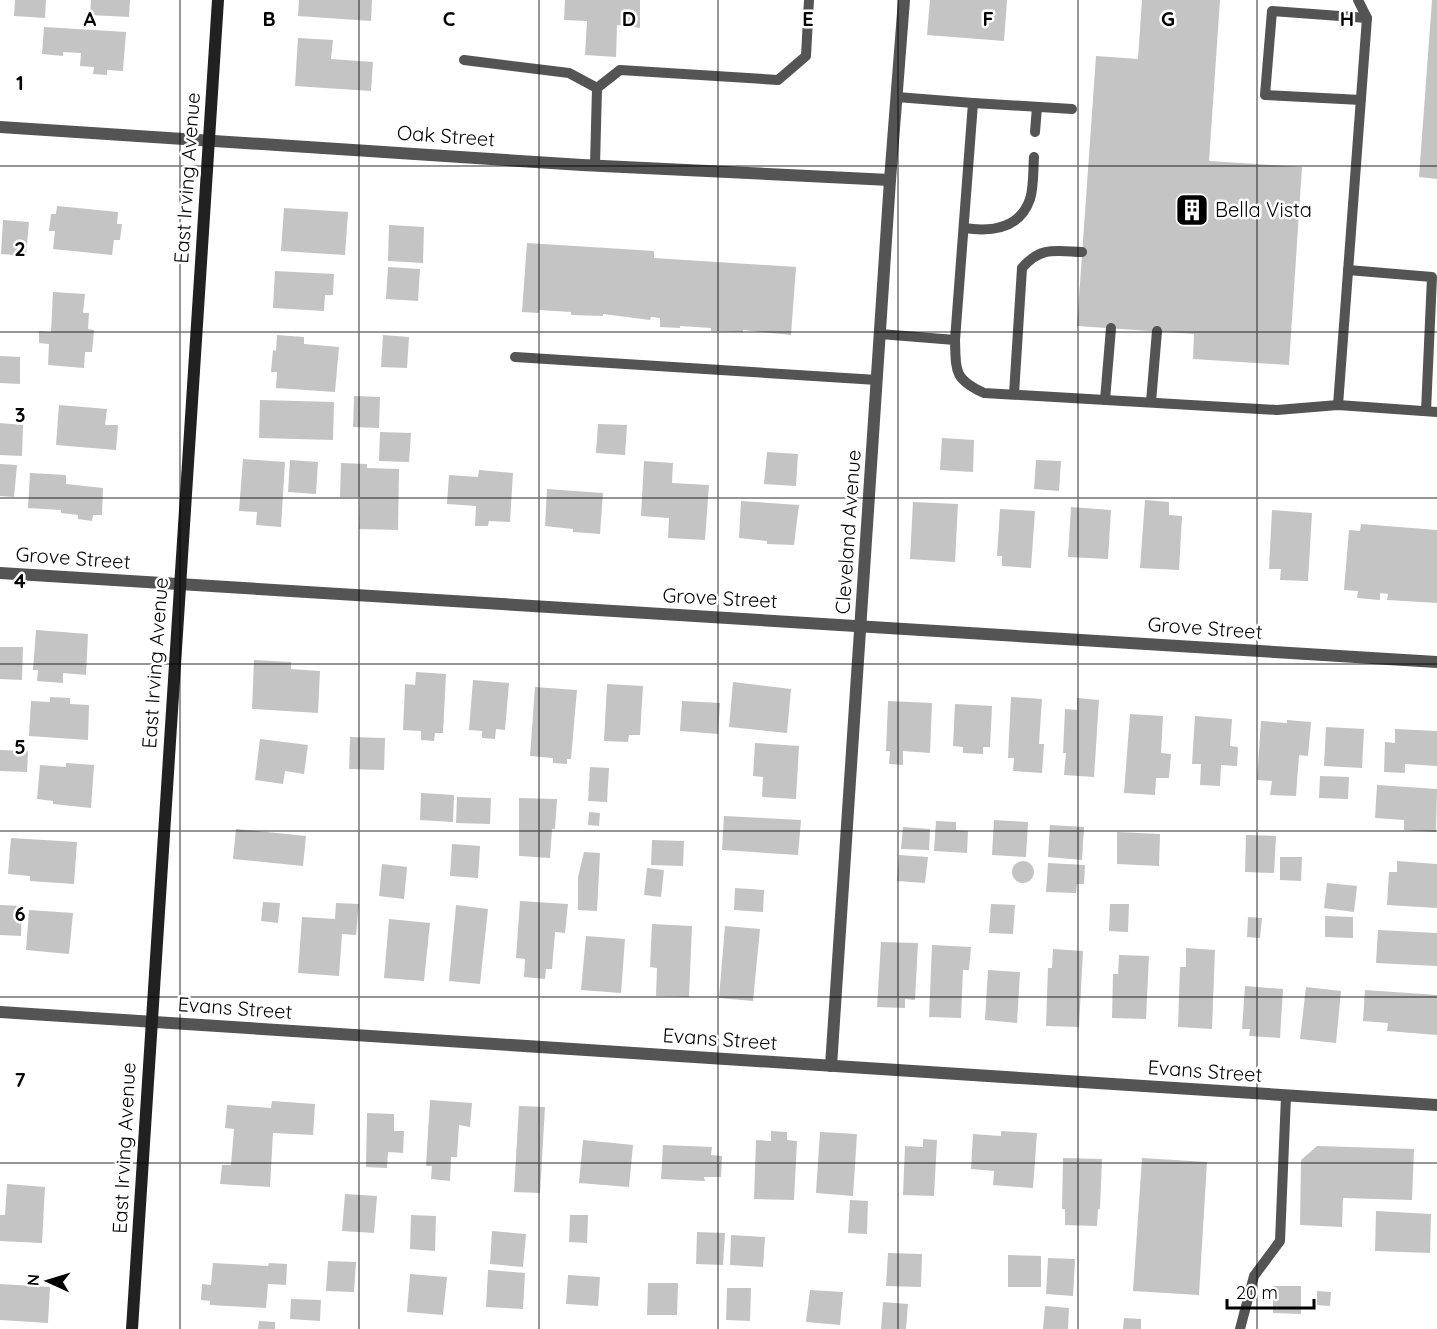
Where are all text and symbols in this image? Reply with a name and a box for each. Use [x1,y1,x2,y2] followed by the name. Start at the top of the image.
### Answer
[84,6,97,31] text: A
[262,6,276,31] text: B
[443,6,456,31] text: C
[622,6,636,31] text: D
[802,6,814,31] text: E
[982,6,994,31] text: F
[1161,6,1175,31] text: G
[1340,6,1354,31] text: H
[16,70,24,95] text: 1
[168,92,205,264] street label: East Irving Avenue
[396,120,496,151] street label: Oak Street
[1174,192,1210,228] building icon: Bella Vista
[1215,197,1312,222] place label: Bella Vista
[14,236,26,261] text: 2
[15,402,25,427] text: 3
[829,449,866,615] street label: Cleveland Avenue
[15,541,132,574] street label: Grove Street
[14,568,26,593] text: 4
[136,577,173,749] street label: East Irving Avenue
[662,582,778,613] street label: Grove Street
[1147,611,1264,644] street label: Grove Street
[14,734,26,759] text: 5
[14,901,26,926] text: 6
[177,991,293,1024] street label: Evans Street
[662,1022,778,1055] street label: Evans Street
[1147,1054,1263,1087] street label: Evans Street
[107,1062,140,1234] street label: East Irving Avenue
[15,1067,26,1092] text: 7
[18,1251,78,1311] north arrow
[1227,1272,1314,1310] scale bar
[23,1273,43,1287] text: N
[1236,1281,1278,1304] text: 20 m

